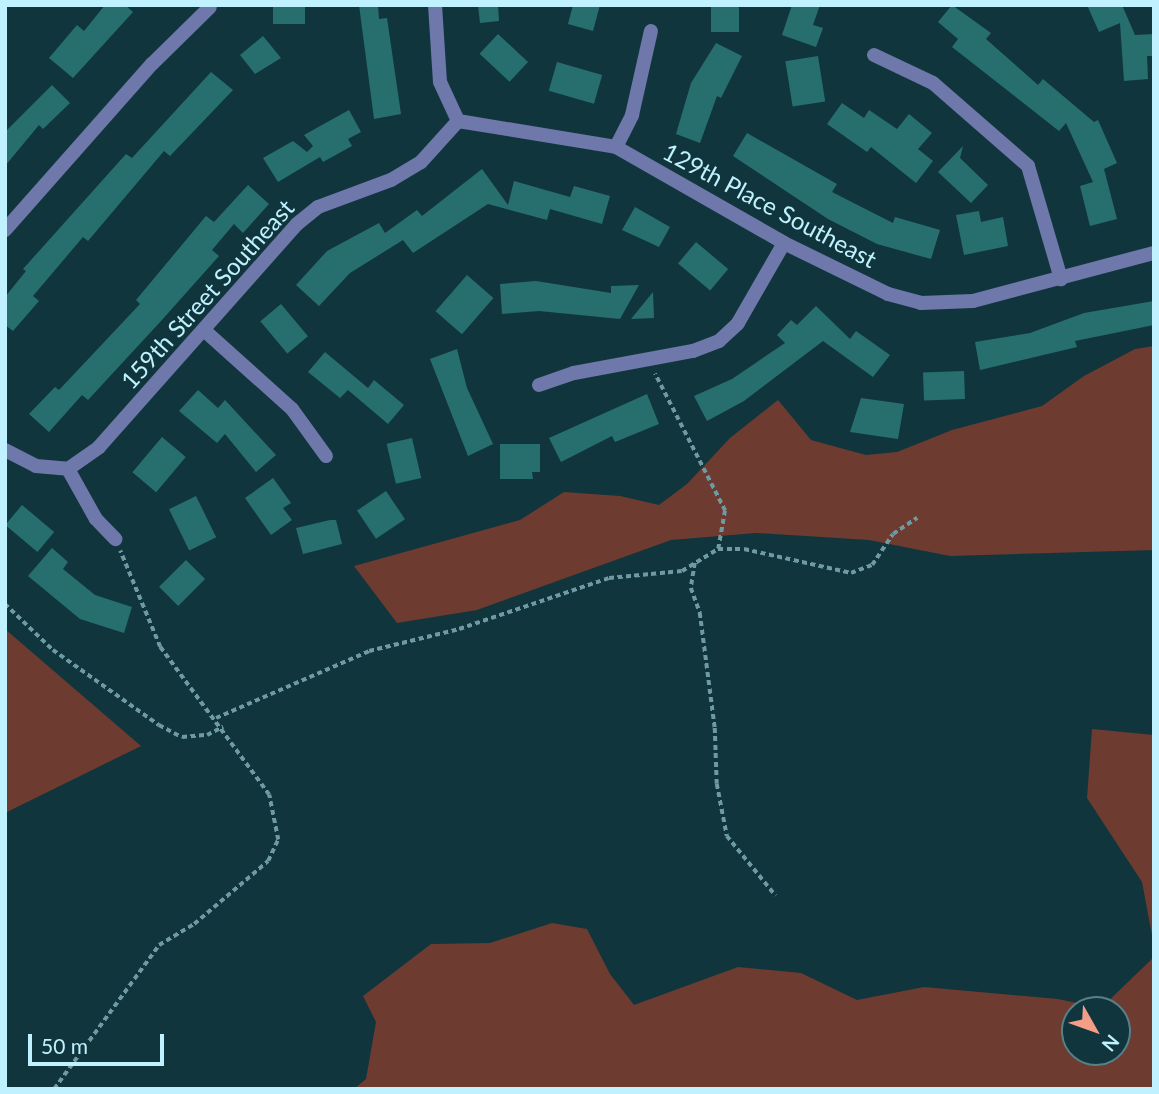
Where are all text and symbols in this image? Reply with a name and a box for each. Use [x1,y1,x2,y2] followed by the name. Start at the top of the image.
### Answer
[658,137,882,273] street label: 129th Place Southeast
[114,193,300,395] street label: 159th Street Southeast
[1061,996,1131,1066] north arrow
[32,1020,168,1064] scale bar
[1097,1031,1124,1057] text: N
[41,1033,88,1058] text: 50 m

